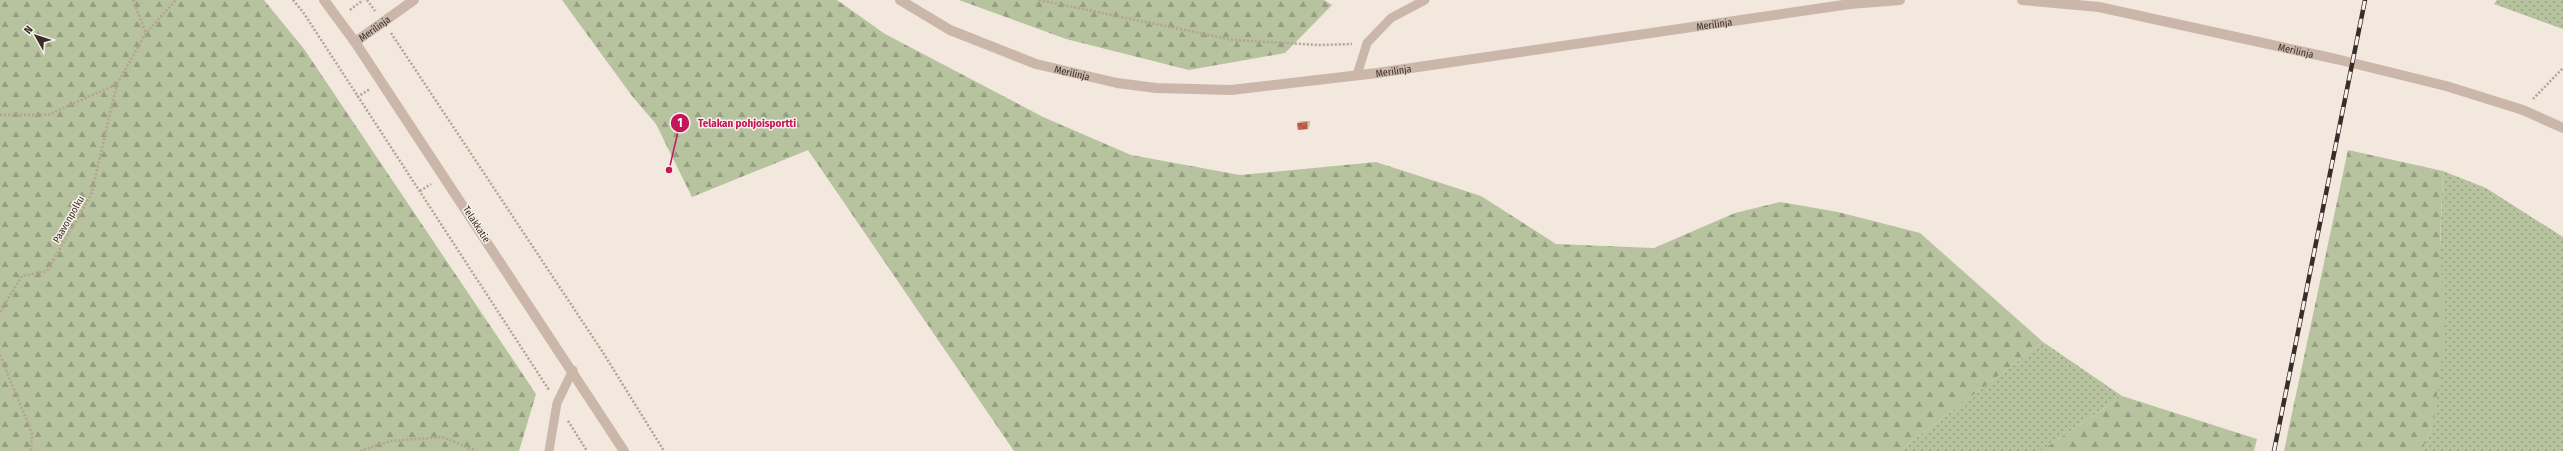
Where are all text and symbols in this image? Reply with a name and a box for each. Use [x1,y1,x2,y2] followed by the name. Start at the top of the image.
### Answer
[357,14,393,44] street label: Merilinja
[16,16,56,56] north arrow
[1696,16,1733,33] street label: Merilinja
[21,23,36,37] text: N
[2277,41,2315,61] street label: Merilinja
[1375,63,1412,80] street label: Merilinja
[1053,64,1091,83] street label: Merilinja
[670,111,804,134] callout: Telakan pohjoisportti
[677,116,683,130] text: 1
[698,117,796,130] text: Telakan pohjoisportti
[51,194,87,245] street label: Paavonpolku
[460,204,492,245] street label: Telakkatie

